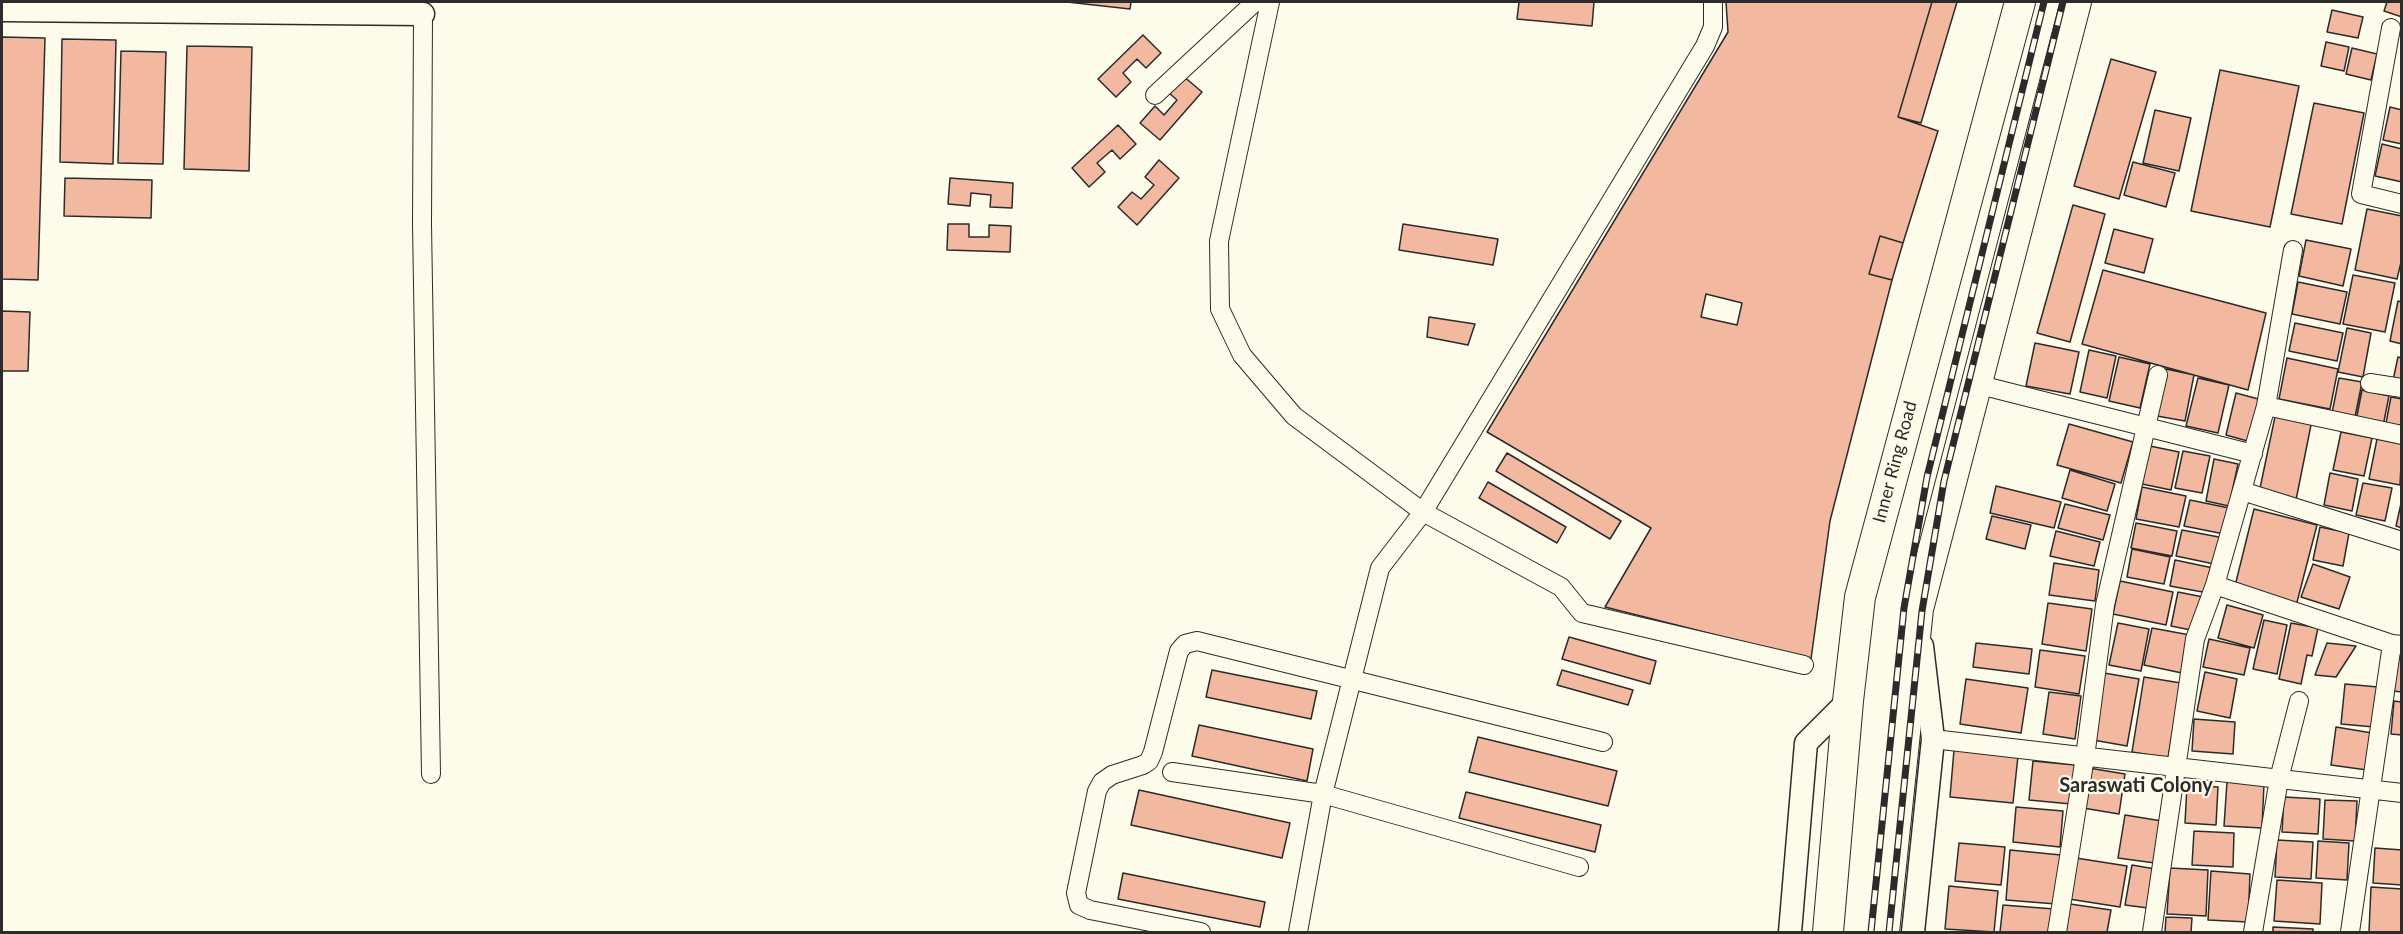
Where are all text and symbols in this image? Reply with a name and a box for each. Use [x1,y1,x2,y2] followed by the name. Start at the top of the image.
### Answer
[1868,399,1922,525] street label: Inner Ring Road
[2059,774,2213,798] district label: Saraswati Colony

